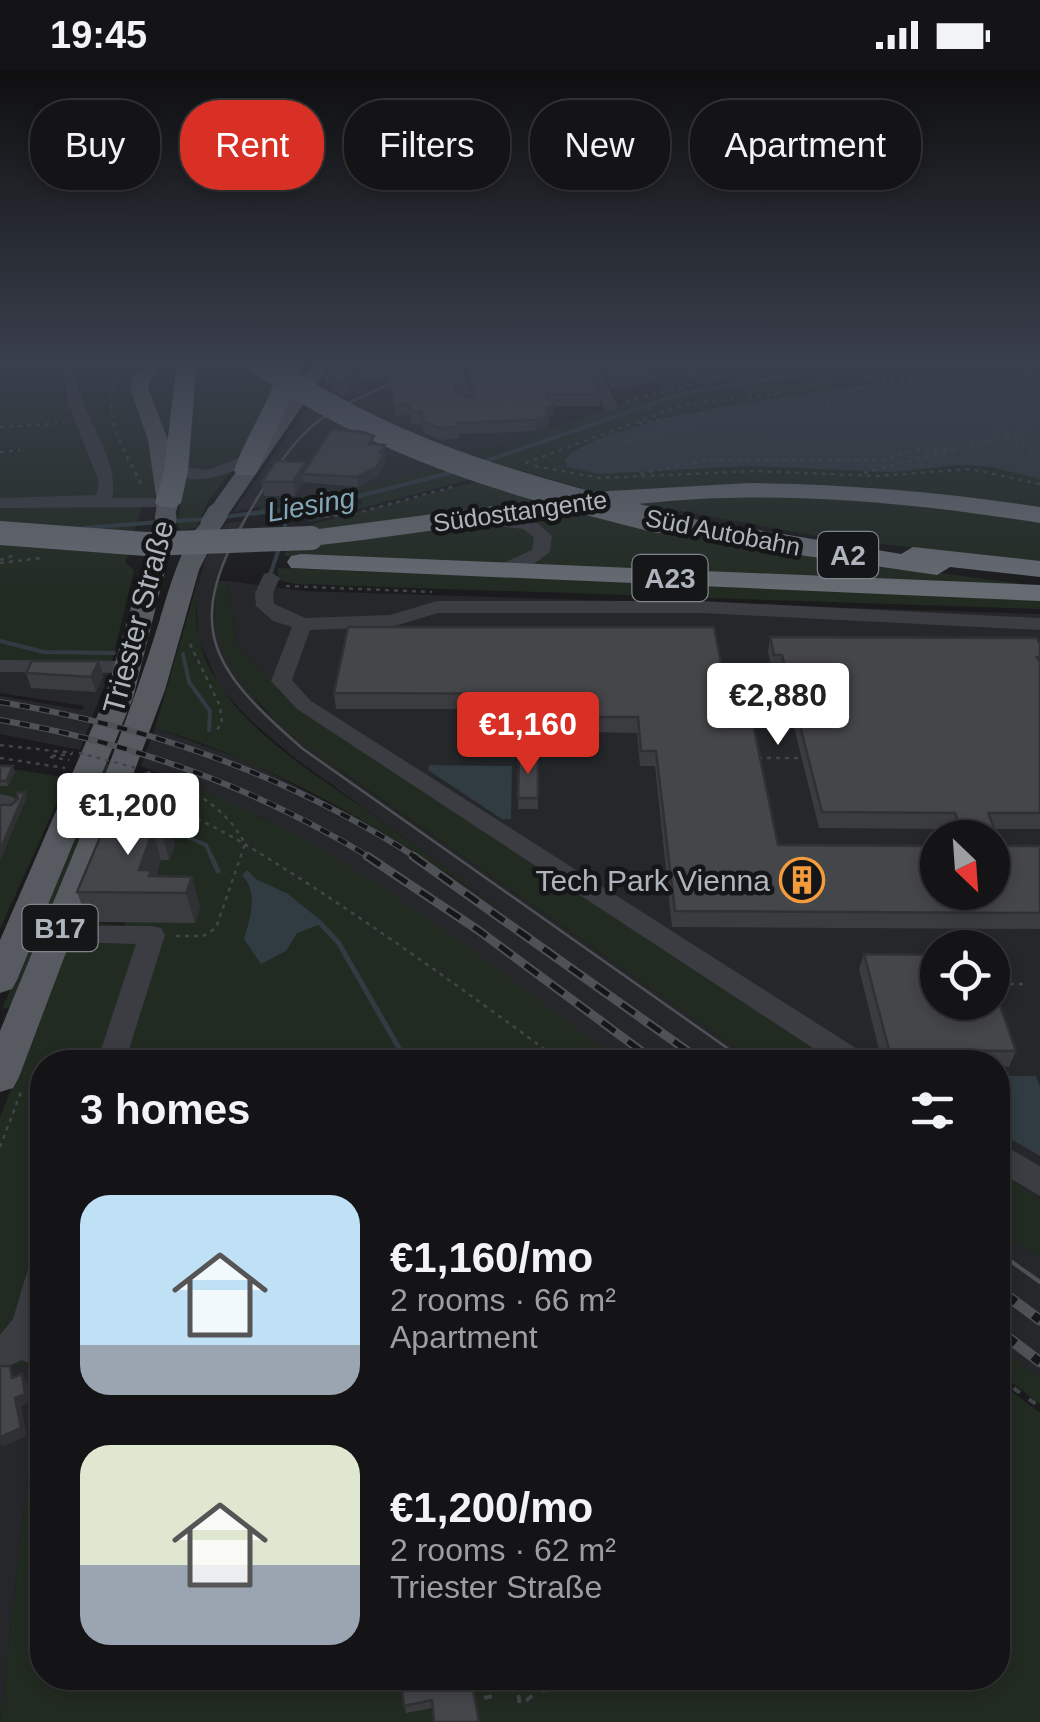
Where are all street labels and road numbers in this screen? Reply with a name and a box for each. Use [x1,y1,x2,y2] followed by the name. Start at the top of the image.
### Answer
[431,485,609,537] street label: Südosttangente
[643,503,803,561] street label: Süd Autobahn
[96,517,180,717] street label: Triester Straße
[818,532,878,578] road number: A2
[632,555,708,601] road number: A23
[22,905,98,951] road number: B17

